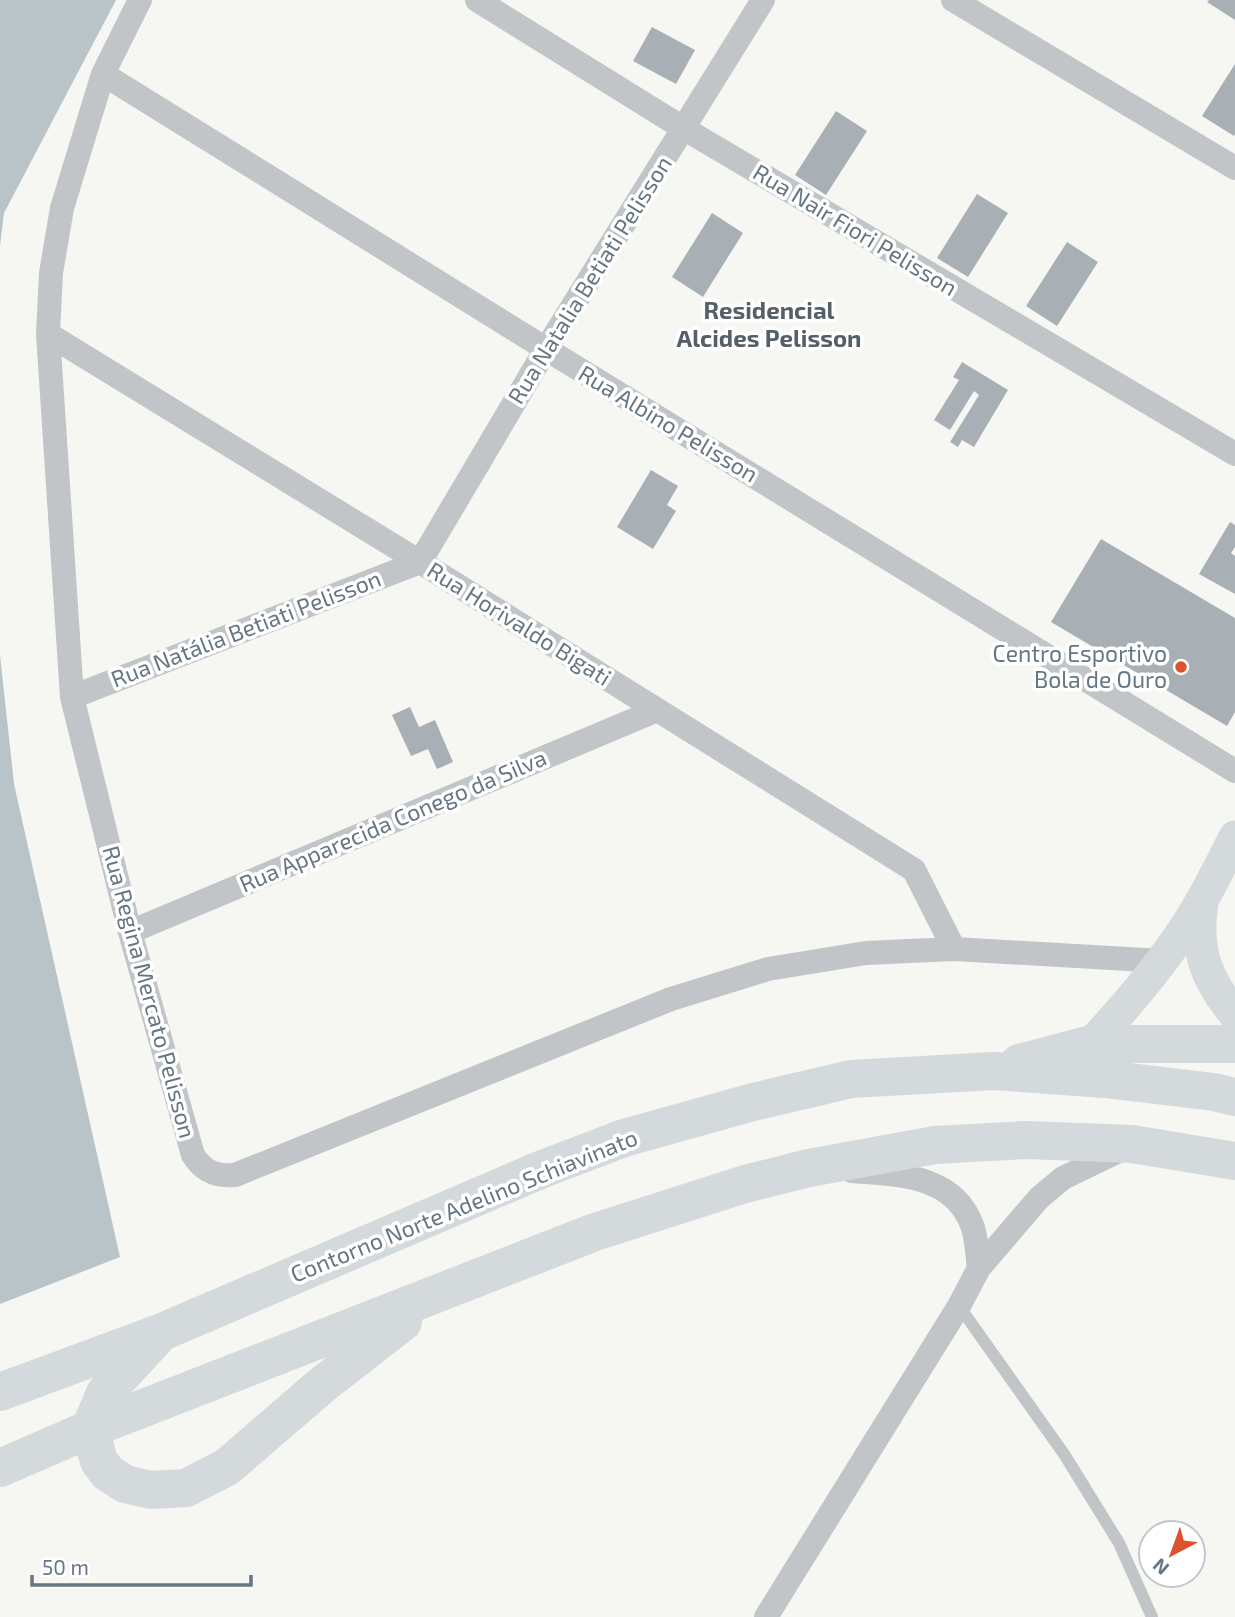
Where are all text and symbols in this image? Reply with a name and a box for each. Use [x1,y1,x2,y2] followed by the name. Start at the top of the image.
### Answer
[501,150,677,409] street label: Rua Natalia Betiati Pelisson
[749,157,963,301] street label: Rua Nair Fiori Pelisson
[676,295,862,352] district label: Residencial Alcides Pelisson
[574,359,763,488] street label: Rua Albino Pelisson
[423,555,616,691] street label: Rua Horivaldo Bigati
[107,564,385,693] street label: Rua Natália Betiati Pelisson
[993,639,1167,693] place label: Centro Esportivo Bola de Ouro
[1173,659,1189,675] marker: Centro Esportivo Bola de Ouro
[235,743,550,898] street label: Rua Apparecida Conego da Silva
[97,842,203,1141] street label: Rua Regina Mercato Pelisson
[286,1122,641,1288] street label: Contorno Norte Adelino Schiavinato
[1137,1519,1207,1589] north arrow
[32,1544,250,1588] scale bar
[42,1554,89,1579] text: 50 m
[1148,1554,1173,1580] text: N

